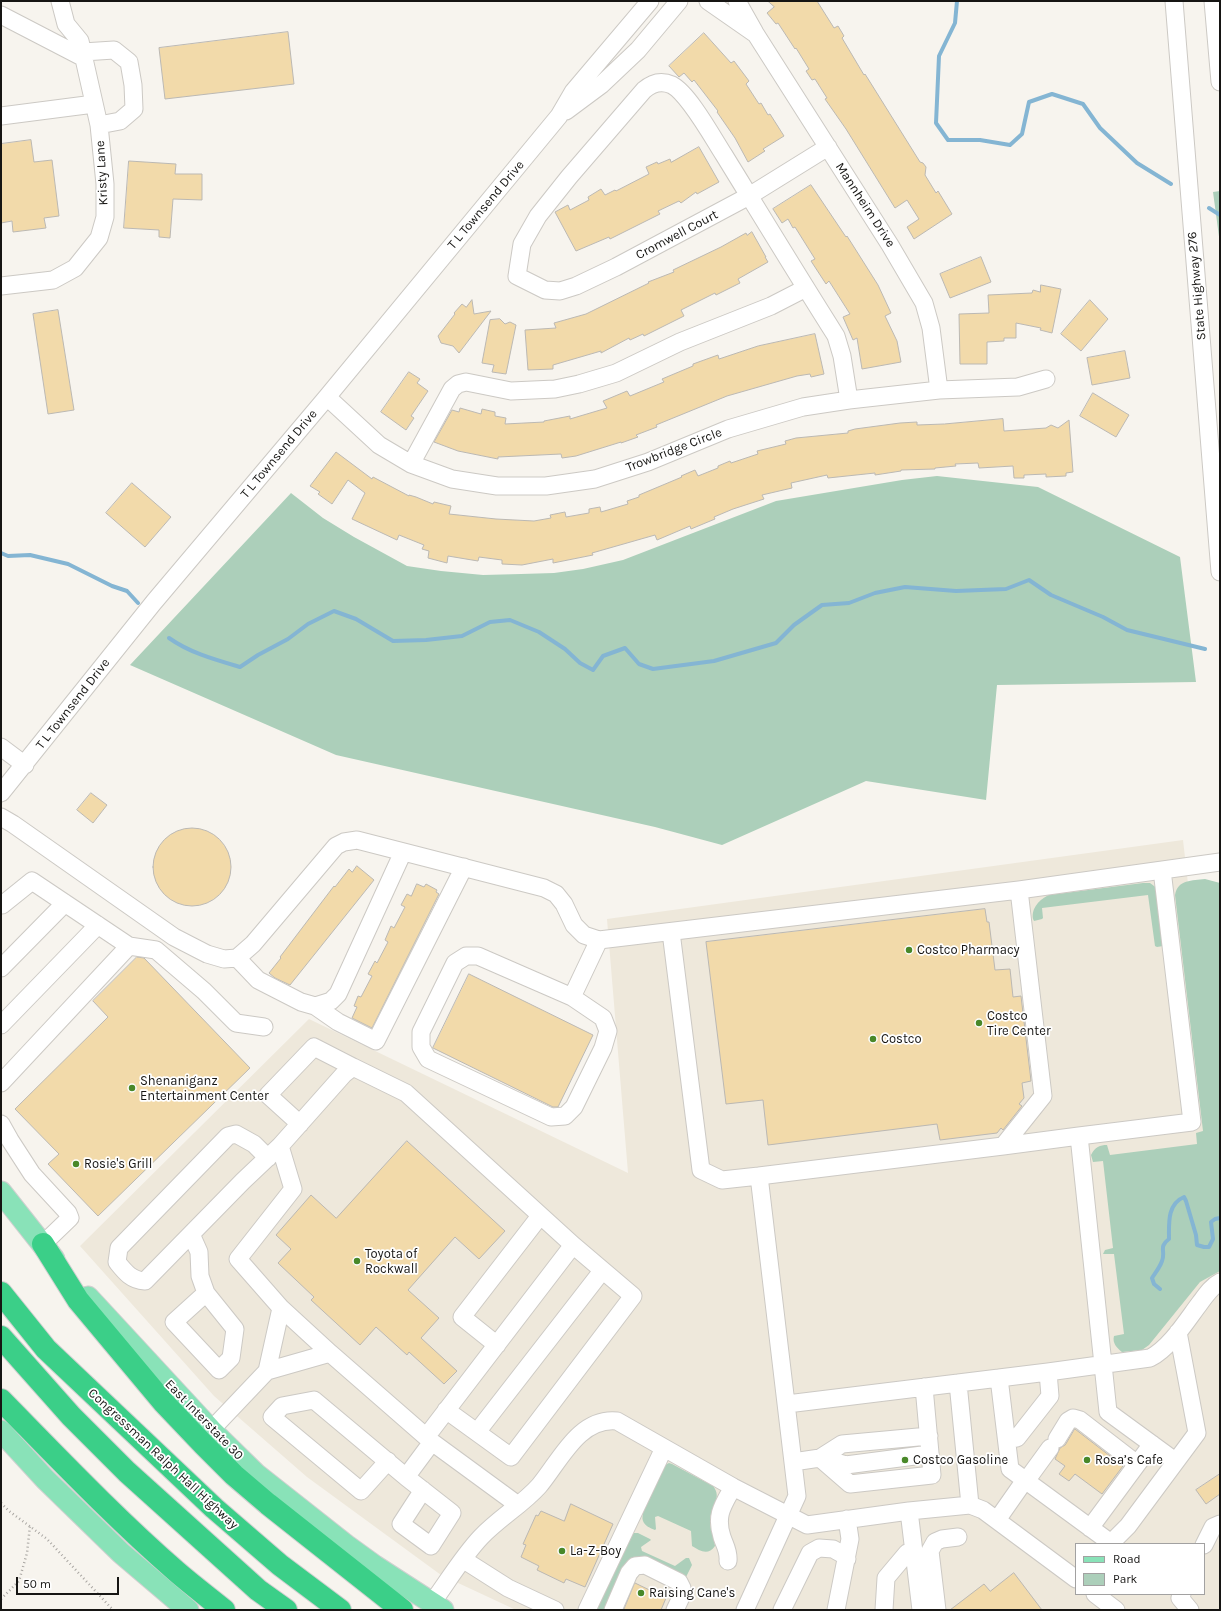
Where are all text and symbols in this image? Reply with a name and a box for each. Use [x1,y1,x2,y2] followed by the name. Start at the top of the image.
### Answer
[93,140,111,206] street label: Kristy Lane
[444,157,528,253] street label: T L Townsend Drive
[832,160,898,250] street label: Mannheim Drive
[633,207,721,263] street label: Cromwell Court
[1184,231,1210,341] street label: State Highway 276
[237,406,321,502] street label: T L Townsend Drive
[624,425,724,475] street label: Trowbridge Circle
[33,655,113,753] street label: T L Townsend Drive
[917,942,1020,958] place label: Costco Pharmacy
[904,945,914,955] marker: Costco Pharmacy
[987,1008,1051,1039] place label: Costco Tire Center
[974,1018,984,1028] marker: Costco Tire Center
[881,1031,922,1047] place label: Costco
[868,1034,878,1044] marker: Costco
[140,1073,269,1104] place label: Shenaniganz Entertainment Center
[127,1083,137,1093] marker: Shenaniganz Entertainment Center
[84,1156,152,1172] place label: Rosie's Grill
[71,1159,81,1169] marker: Rosie's Grill
[365,1246,418,1277] place label: Toyota of Rockwall
[352,1256,362,1266] marker: Toyota of Rockwall
[162,1376,246,1464] street label: East Interstate 30
[85,1385,241,1533] street label: Congressman Ralph Hall Highway
[913,1452,1008,1468] place label: Costco Gasoline
[1095,1452,1163,1468] place label: Rosa’s Cafe
[900,1455,910,1465] marker: Costco Gasoline
[1082,1455,1092,1465] marker: Rosa’s Cafe
[570,1543,621,1559] place label: La-Z-Boy
[1075,1543,1205,1595] legend
[557,1546,567,1556] marker: La-Z-Boy
[1113,1552,1141,1566] text: Road
[18,1569,121,1595] scale bar
[1113,1572,1137,1586] text: Park
[23,1577,51,1591] text: 50 m
[649,1585,735,1601] place label: Raising Cane's
[636,1588,646,1598] marker: Raising Cane's

